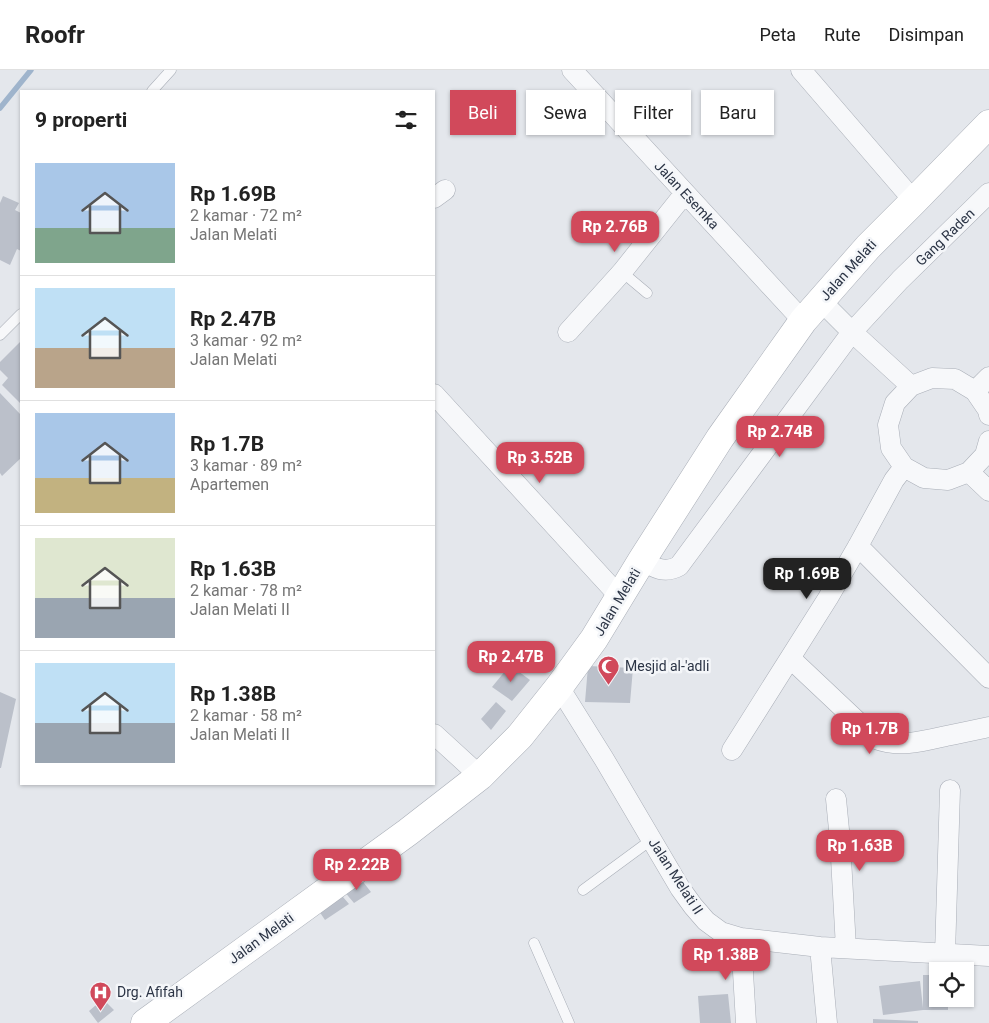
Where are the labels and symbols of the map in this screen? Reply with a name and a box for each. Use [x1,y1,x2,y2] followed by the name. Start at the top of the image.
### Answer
[651,158,723,232] street label: Jalan Esemka
[912,205,978,269] street label: Gang Raden
[563,210,667,253] pin: Rp 2.76B
[817,236,879,304] street label: Jalan Melati
[728,416,832,458] pin: Rp 2.74B
[488,442,592,484] pin: Rp 3.52B
[755,558,859,600] pin: Rp 1.69B
[591,565,643,639] street label: Jalan Melati
[459,640,563,683] pin: Rp 2.47B
[597,654,621,685] mosque icon: Mesjid al-'adli
[625,658,709,674] place label: Mesjid al-'adli
[824,712,916,755] pin: Rp 1.7B
[808,830,912,872] pin: Rp 1.63B
[646,835,706,917] street label: Jalan Melati II
[305,848,409,891] pin: Rp 2.22B
[225,909,297,967] street label: Jalan Melati
[674,938,778,981] pin: Rp 1.38B
[89,980,113,1011] hospital icon: Drg. Afifah
[117,984,183,1000] place label: Drg. Afifah

